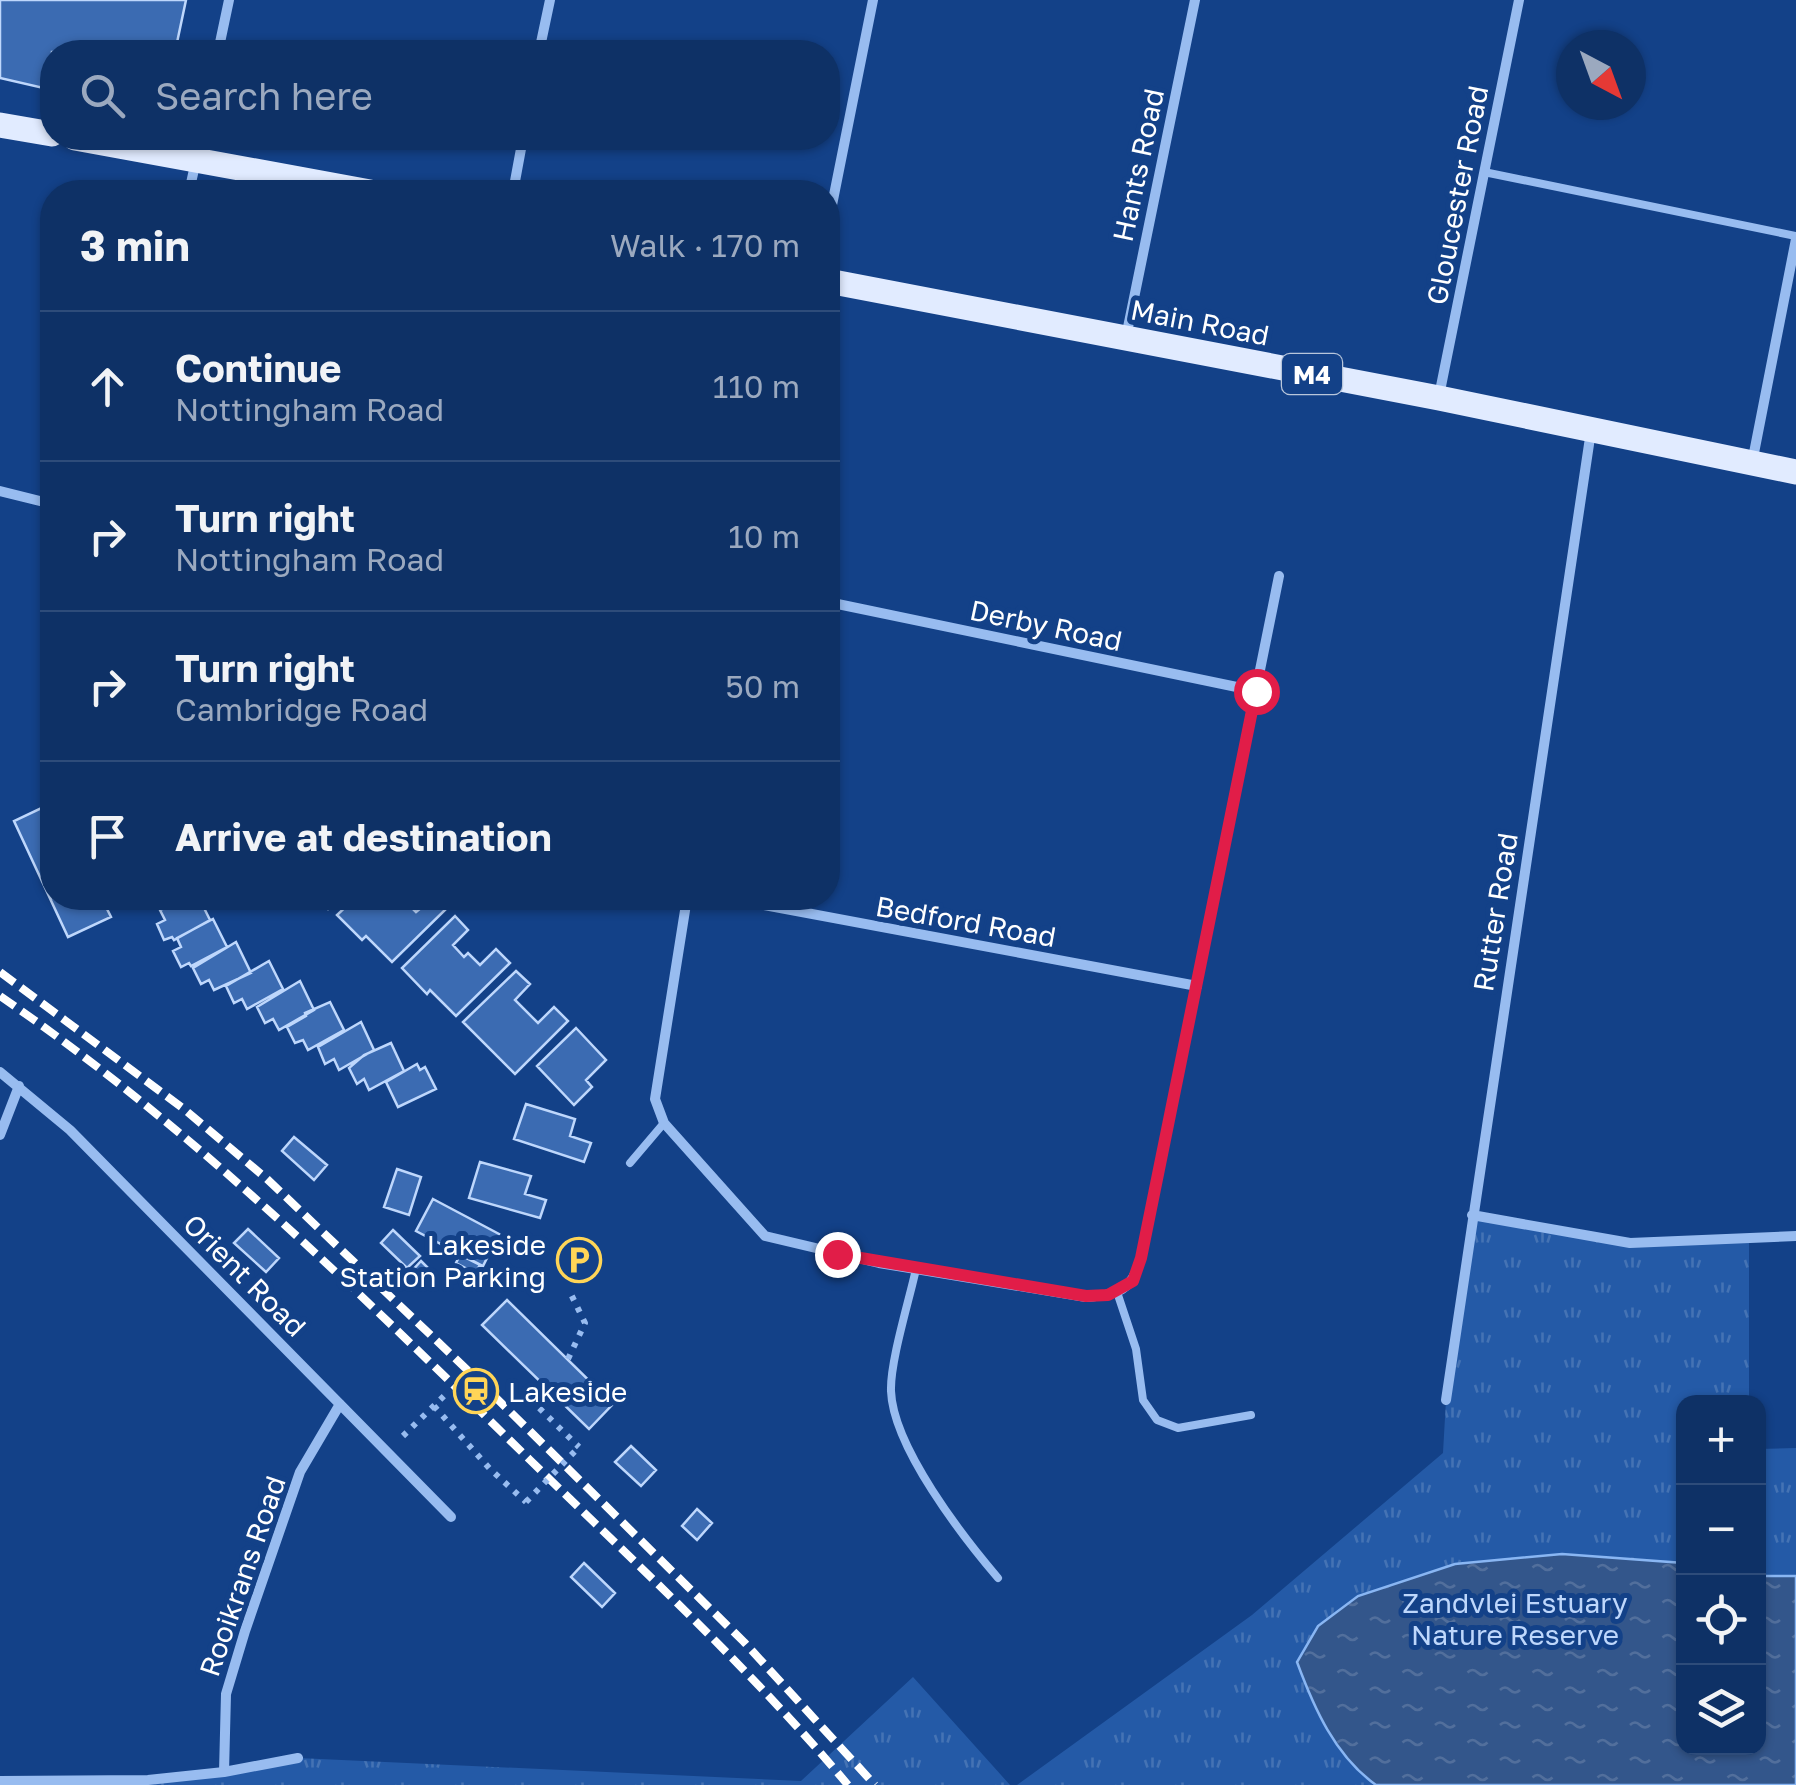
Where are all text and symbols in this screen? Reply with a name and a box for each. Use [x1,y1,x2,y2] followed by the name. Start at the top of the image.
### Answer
[1556,30,1646,120] north arrow
[40,40,840,150] search box
[75,68,130,123] icon: search
[155,73,373,118] text: Search here
[1420,83,1494,307] street label: Gloucester Road
[1106,85,1170,245] street label: Hants Road
[80,220,190,270] text: 3 min
[610,226,800,264] text: Walk · 170 m
[1128,292,1272,352] street label: Main Road
[175,345,341,390] text: Continue
[1282,354,1342,394] road number: M4
[80,359,135,414] icon: ahead
[713,367,800,405] text: 110 m
[175,390,444,428] text: Nottingham Road
[175,495,355,540] text: Turn right
[80,509,135,564] icon: right
[728,517,800,555] text: 10 m
[175,540,444,578] text: Nottingham Road
[967,593,1125,657] street label: Derby Road
[175,645,355,690] text: Turn right
[80,659,135,714] icon: right
[725,667,800,705] text: 50 m
[1234,669,1280,715] route start
[175,690,428,728] text: Cambridge Road
[80,809,135,864] icon: arrive
[175,814,552,859] text: Arrive at destination
[1466,830,1524,994] street label: Rutter Road
[873,889,1059,953] street label: Bedford Road
[177,1207,313,1343] street label: Orient Road
[340,1228,546,1293] place label: Lakeside Station Parking
[815,1232,861,1278] route end
[556,1237,602,1283] parking icon: Lakeside Station Parking
[453,1368,499,1414] station icon: Lakeside
[508,1375,627,1408] place label: Lakeside
[1676,1395,1766,1755] map controls
[1676,1395,1766,1485] button: +
[192,1471,292,1681] street label: Rooikrans Road
[1676,1485,1766,1575] button: −
[1676,1575,1766,1665] button: locate
[1402,1586,1628,1651] park label: Zandvlei Estuary Nature Reserve
[1676,1665,1766,1755] button: layers

